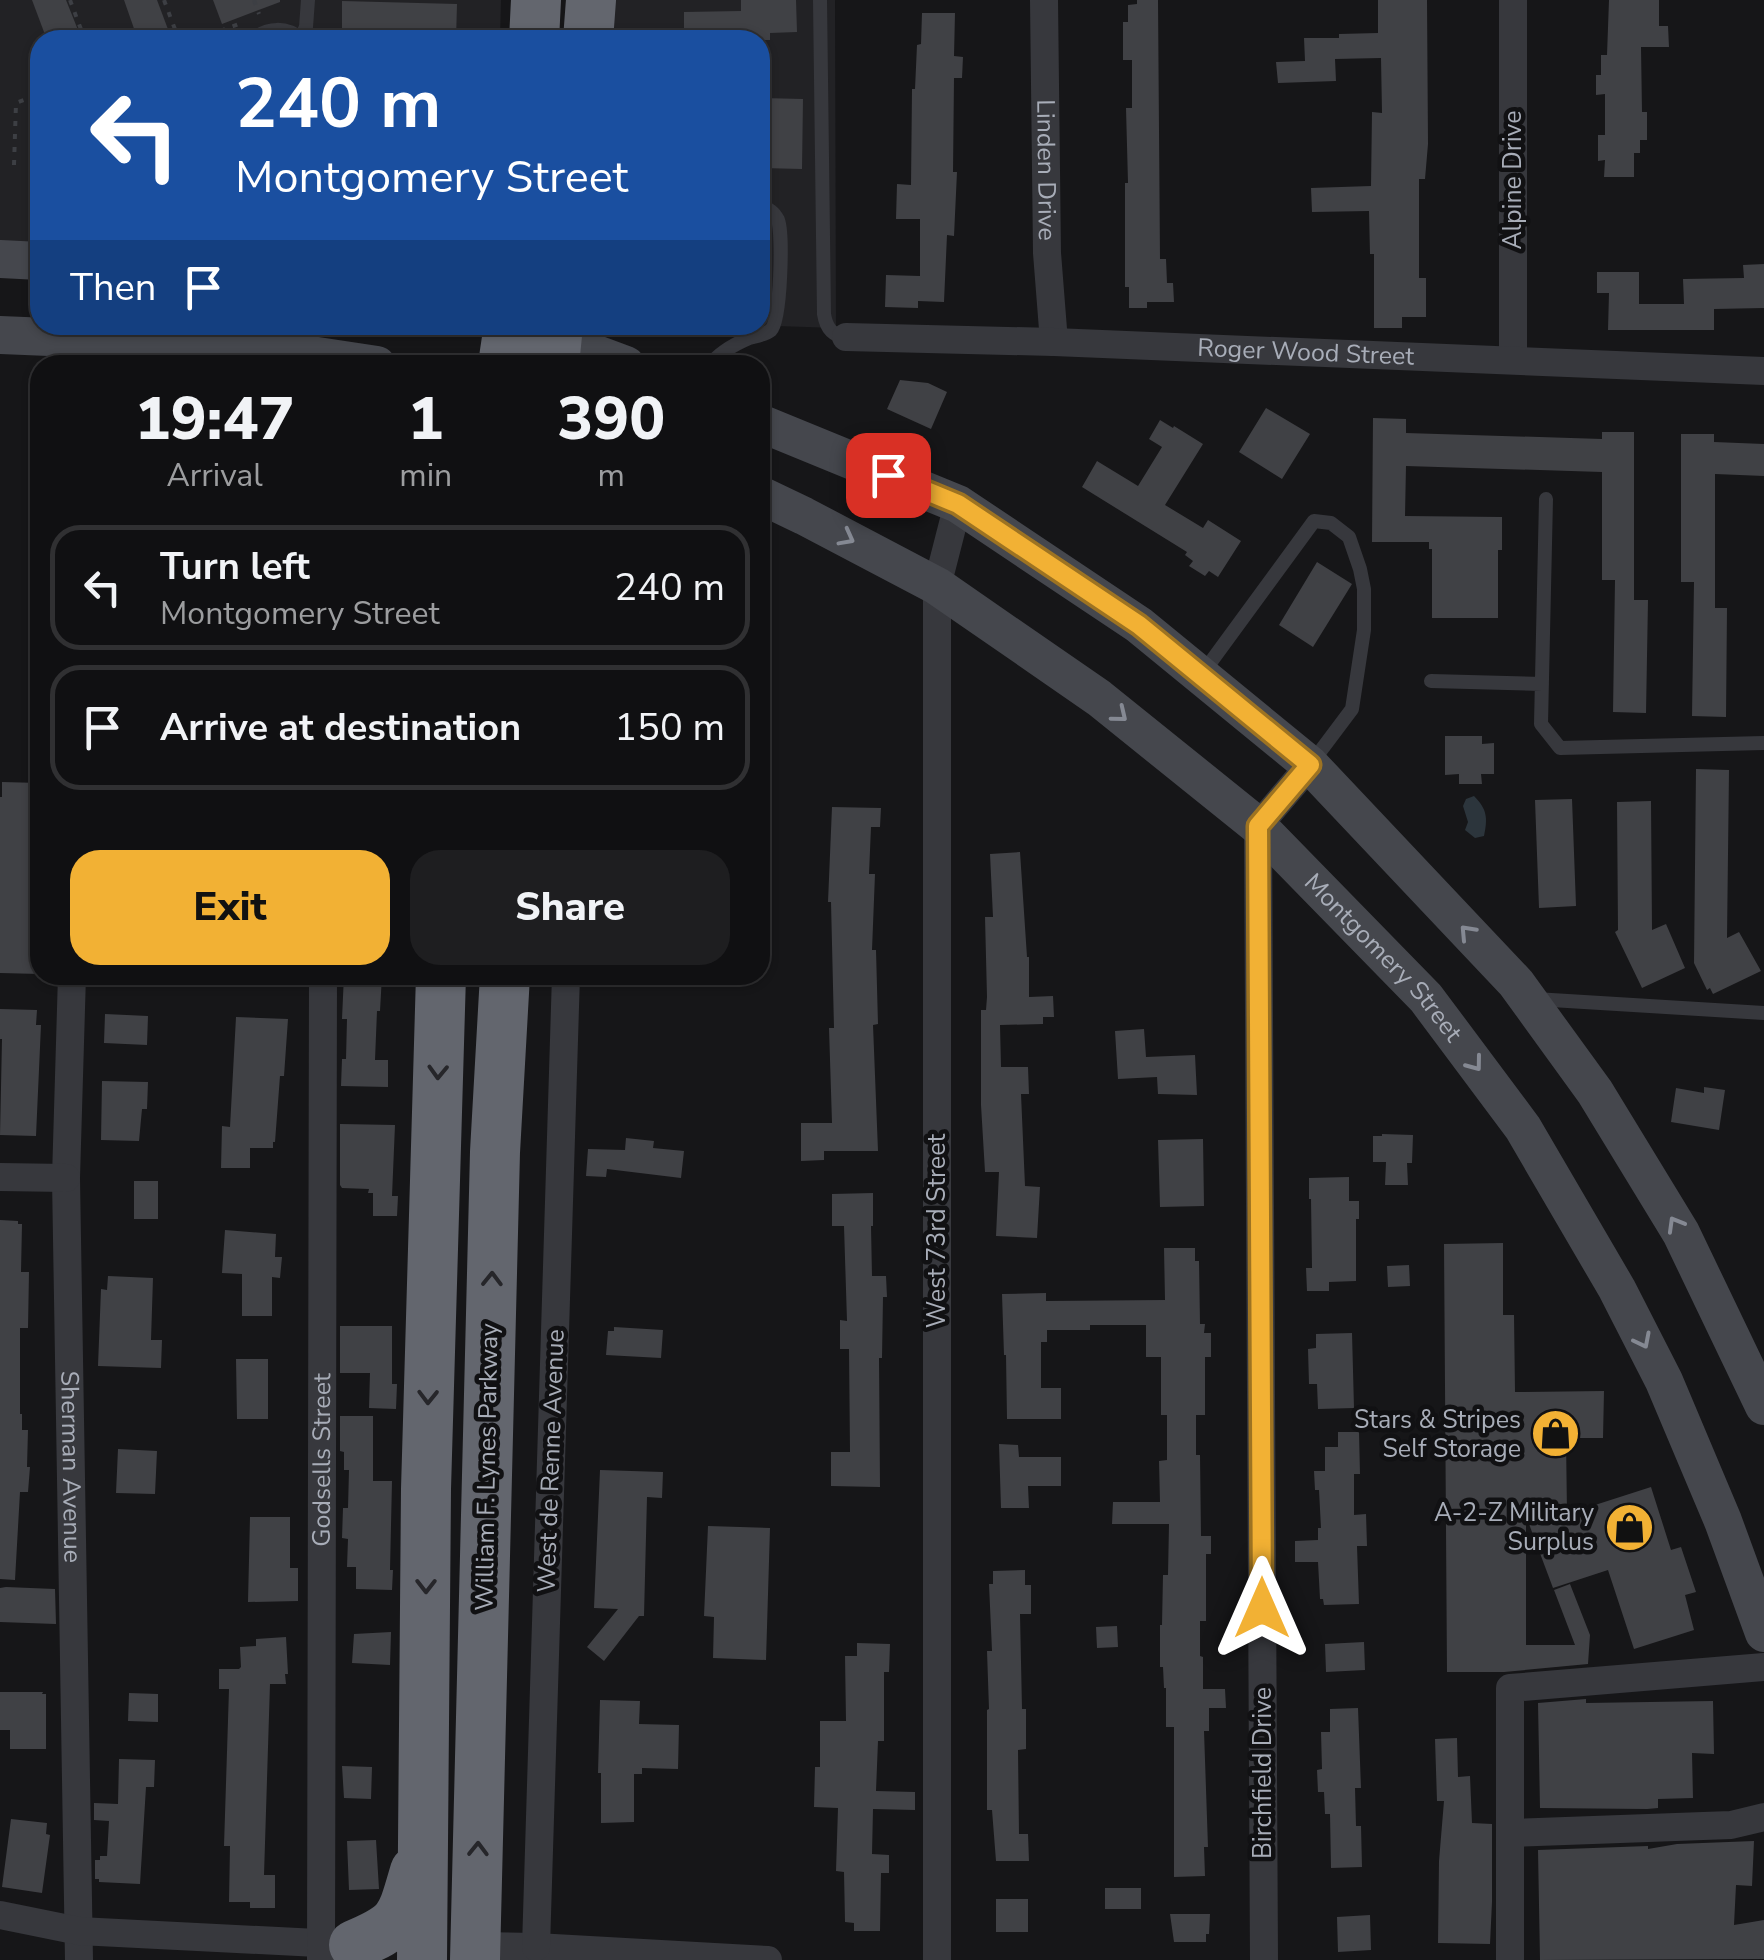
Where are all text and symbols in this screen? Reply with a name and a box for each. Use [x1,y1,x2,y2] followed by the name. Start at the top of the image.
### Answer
[235,56,441,152] text: 240 m
[70,70,200,200] icon: left
[1028,99,1064,241] street label: Linden Drive
[1496,110,1530,250] street label: Alpine Drive
[235,147,628,208] text: Montgomery Street
[176,260,231,315] icon: arrive
[70,262,156,313] text: Then
[1197,331,1415,374] street label: Roger Wood Street
[135,378,294,460] text: 19:47
[408,378,444,460] text: 1
[557,378,665,460] text: 390
[846,433,931,518] pin
[861,448,916,503] icon: arrive
[167,454,263,497] text: Arrival
[399,454,452,497] text: min
[597,454,625,497] text: m
[837,526,855,546] one-way arrow
[160,541,310,592] text: Turn left
[75,560,130,615] icon: left
[614,562,725,613] text: 240 m
[160,592,440,635] text: Montgomery Street
[75,700,130,755] icon: arrive
[160,702,521,753] text: Arrive at destination
[614,702,725,753] text: 150 m
[1108,703,1126,721] one-way arrow
[70,850,390,965] button: Exit
[410,850,730,965] button: Share
[1297,866,1470,1049] street label: Montgomery Street
[1461,925,1479,943] one-way arrow
[1464,1053,1481,1071] one-way arrow
[427,1065,448,1081] one-way arrow
[920,1134,954,1328] street label: West 73rd Street
[1668,1217,1687,1235] one-way arrow
[481,1271,502,1287] one-way arrow
[467,1323,507,1611] street label: William F. Lynes Parkway
[529,1329,573,1593] street label: West de Renne Avenue
[1631,1331,1651,1349] one-way arrow
[52,1370,89,1563] street label: Sherman Avenue
[305,1373,339,1547] street label: Godsells Street
[418,1390,439,1406] one-way arrow
[1354,1403,1521,1466] place label: Stars & Stripes Self Storage
[1530,1408,1582,1460] shop icon: Stars & Stripes Self Storage
[1434,1496,1594,1559] place label: A-2-Z Military Surplus
[1603,1501,1655,1553] shop icon: A-2-Z Military Surplus
[1210,1556,1314,1660] position arrow
[415,1580,437,1595] one-way arrow
[1246,1687,1280,1859] street label: Birchfield Drive
[467,1840,488,1856] one-way arrow

